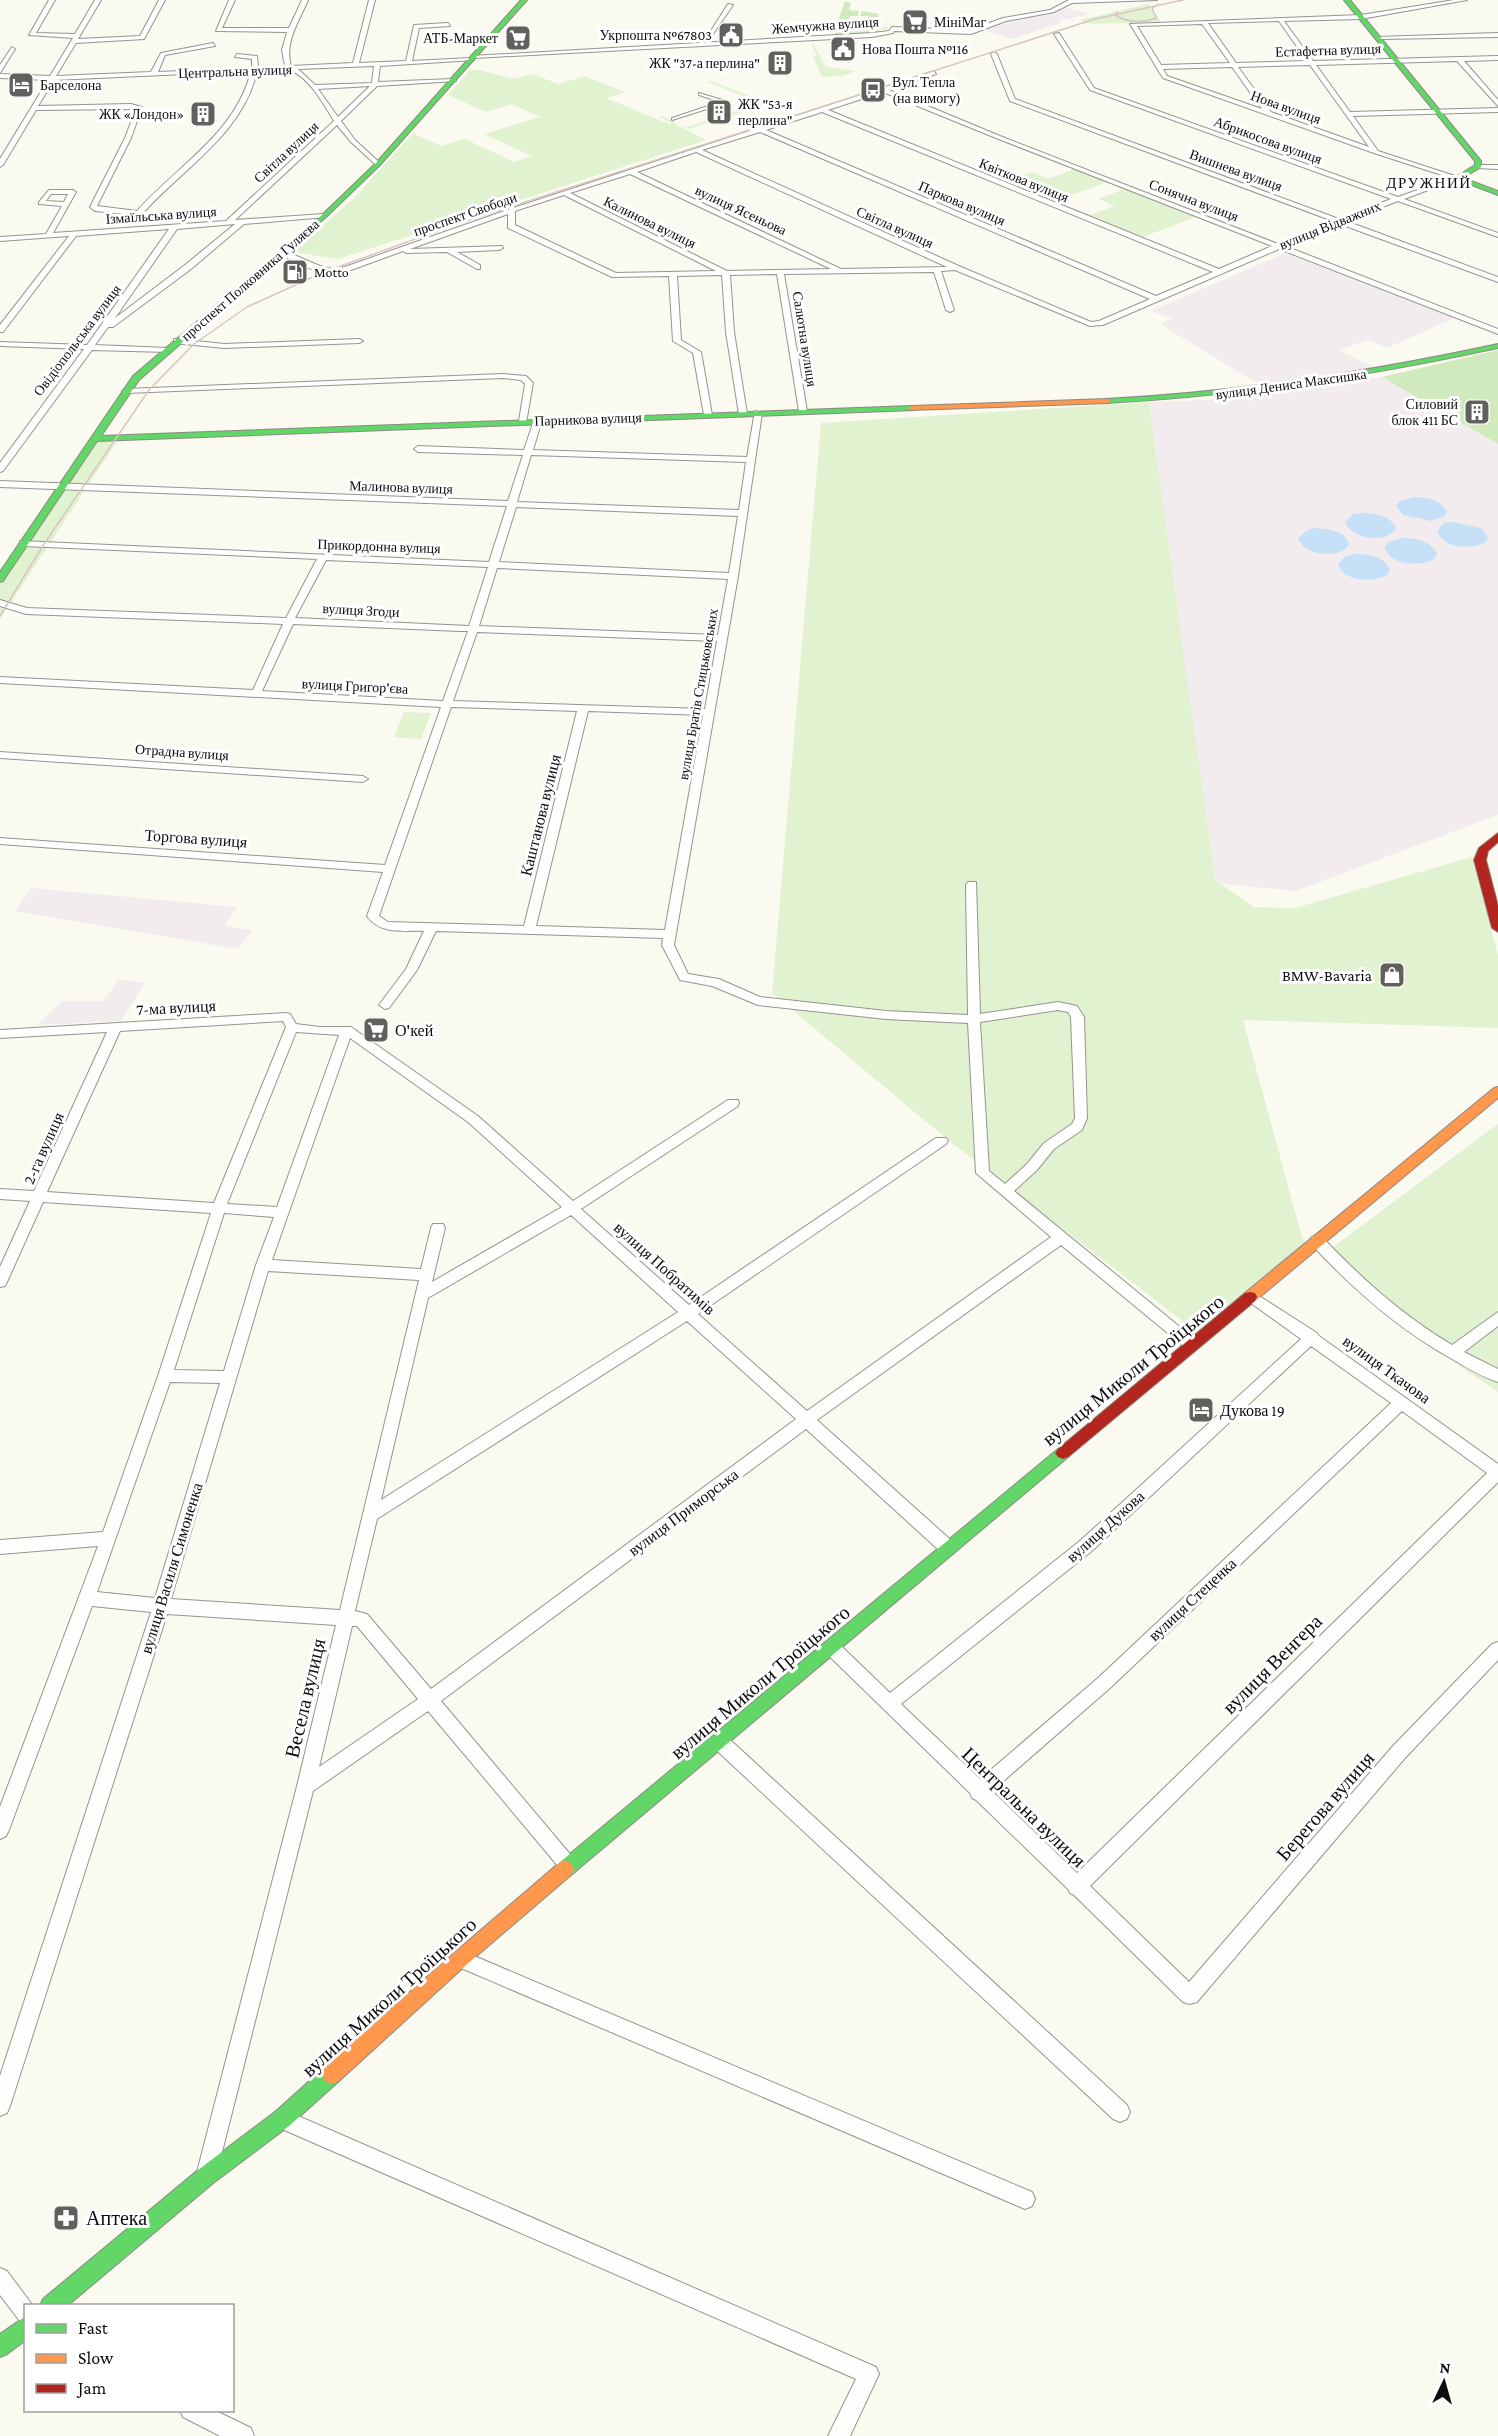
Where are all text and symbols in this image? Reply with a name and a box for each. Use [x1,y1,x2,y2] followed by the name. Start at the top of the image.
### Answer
[900,7,930,37] supermarket icon: МініМаг
[771,13,880,37] street label: Жемчужна вулиця
[934,14,986,30] place label: МініМаг
[716,20,746,50] public building icon: Укрпошта №67803
[503,23,533,53] supermarket icon: АТБ-Маркет
[600,27,712,43] place label: Укрпошта №67803
[423,30,498,46] place label: АТБ-Маркет
[828,34,858,64] public building icon: Нова Пошта №116
[1275,40,1382,60] street label: Естафетна вулиця
[862,41,968,57] place label: Нова Пошта №116
[765,48,795,78] building icon: ЖК "37-а перлина"
[649,55,760,71] place label: ЖК "37-а перлина"
[178,61,293,81] street label: Центральна вулиця
[6,70,36,100] hotel icon: Барселона
[892,74,961,107] place label: Вул. Тепла (на вимогу)
[858,75,888,105] bus stop icon: Вул. Тепла (на вимогу)
[40,77,102,93] place label: Барселона
[1249,87,1324,127] street label: Нова вулиця
[738,96,793,128] place label: ЖК "53-я перлина"
[704,97,734,127] building icon: ЖК "53-я перлина"
[188,99,218,129] building icon: ЖК «Лондон»
[99,106,184,122] place label: ЖК «Лондон»
[1212,113,1325,167] street label: Абрикосова вулиця
[250,118,322,186] street label: Світла вулиця
[1187,146,1285,194] street label: Вишнева вулиця
[977,155,1072,205] street label: Квіткова вулиця
[1386,175,1472,191] district label: ДРУЖНИЙ
[1147,176,1242,225] street label: Сонячна вулиця
[916,178,1008,229] street label: Паркова вулиця
[693,182,790,239] street label: вулиця Ясеньова
[411,189,519,239] street label: проспект Свободи
[601,193,699,251] street label: Калинова вулиця
[1277,197,1383,253] street label: вулиця Відважних
[105,203,218,227] street label: Ізмаїльська вулиця
[854,203,936,251] street label: Світла вулиця
[178,215,323,344] street label: проспект Полковника Гуляєва
[280,257,310,287] fuel station icon: Motto
[314,264,349,280] place label: Motto
[30,281,124,399] street label: Овідіопольська вулиця
[790,290,821,388] street label: Салютна вулиця
[1215,365,1368,403] street label: вулиця Дениса Максишка
[1391,396,1458,428] place label: Силовий блок 411 БС
[1462,397,1492,427] building icon: Силовий блок 411 БС
[534,409,643,429] street label: Парникова вулиця
[349,477,454,497] street label: Малинова вулиця
[317,536,441,556] street label: Прикордонна вулиця
[322,600,400,620] street label: вулиця Згоди
[675,607,721,781] street label: вулиця Братів Стицьковських
[301,675,409,697] street label: вулиця Григор'єва
[135,741,230,763] street label: Отрадна вулиця
[517,752,565,878] street label: Каштанова вулиця
[144,826,249,852] street label: Торгова вулиця
[1377,960,1407,990] shop icon: BMW-Bavaria
[1282,967,1373,984] place label: BMW-Bavaria
[136,997,217,1019] street label: 7-ма вулиця
[361,1015,391,1045] supermarket icon: О'кей
[395,1022,434,1039] place label: О'кей
[20,1109,68,1187] street label: 2-га вулиця
[610,1219,719,1319] street label: вулиця Побратимів
[1038,1290,1229,1451] street label: вулиця Миколи Троїцького
[1339,1332,1434,1408] street label: вулиця Ткачова
[1186,1395,1216,1425] hotel icon: Дукова 19
[1220,1402,1285,1420] place label: Дукова 19
[625,1466,742,1560] street label: вулиця Приморська
[137,1481,207,1656] street label: вулиця Василя Симоненка
[1063,1487,1148,1566] street label: вулиця Дукова
[1145,1555,1240,1645] street label: вулиця Стеценка
[666,1601,855,1764] street label: вулиця Миколи Троїцького
[1218,1610,1327,1719] street label: вулиця Венгера
[281,1636,330,1760] street label: Весела вулиця
[957,1742,1090,1872] street label: Центральна вулиця
[1272,1747,1379,1866] street label: Берегова вулиця
[297,1913,481,2082] street label: вулиця Миколи Троїцького
[51,2203,81,2233] pharmacy icon: Аптека
[86,2207,147,2229] place label: Аптека
[24,2304,234,2412] legend
[78,2318,109,2338] text: Fast
[78,2348,114,2368] text: Slow
[1414,2352,1474,2412] north arrow
[1439,2359,1452,2377] text: N
[76,2378,107,2398] text: Jam

